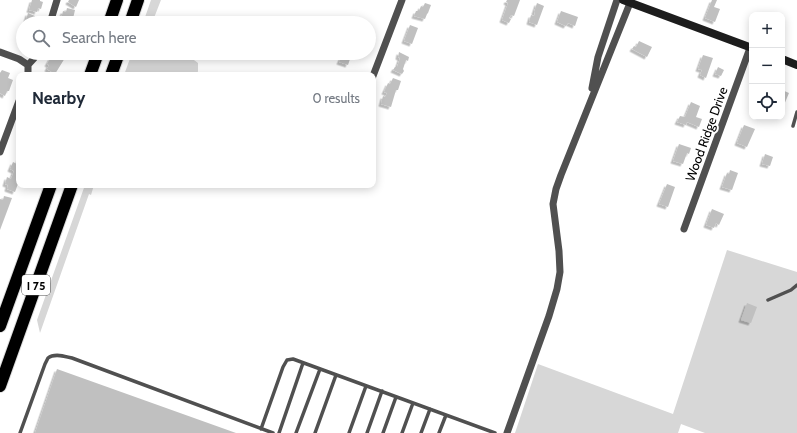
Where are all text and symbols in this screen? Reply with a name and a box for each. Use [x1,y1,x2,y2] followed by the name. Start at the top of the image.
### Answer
[749,12,785,120] map controls
[749,12,785,48] button: +
[16,16,376,60] search box
[30,27,52,49] icon: search
[62,29,137,47] text: Search here
[749,48,785,84] button: −
[682,84,731,183] street label: Wood Ridge Drive
[749,84,785,120] button: locate
[32,88,85,108] text: Nearby
[312,90,360,106] text: 0 results
[22,275,50,295] road number: I 75

